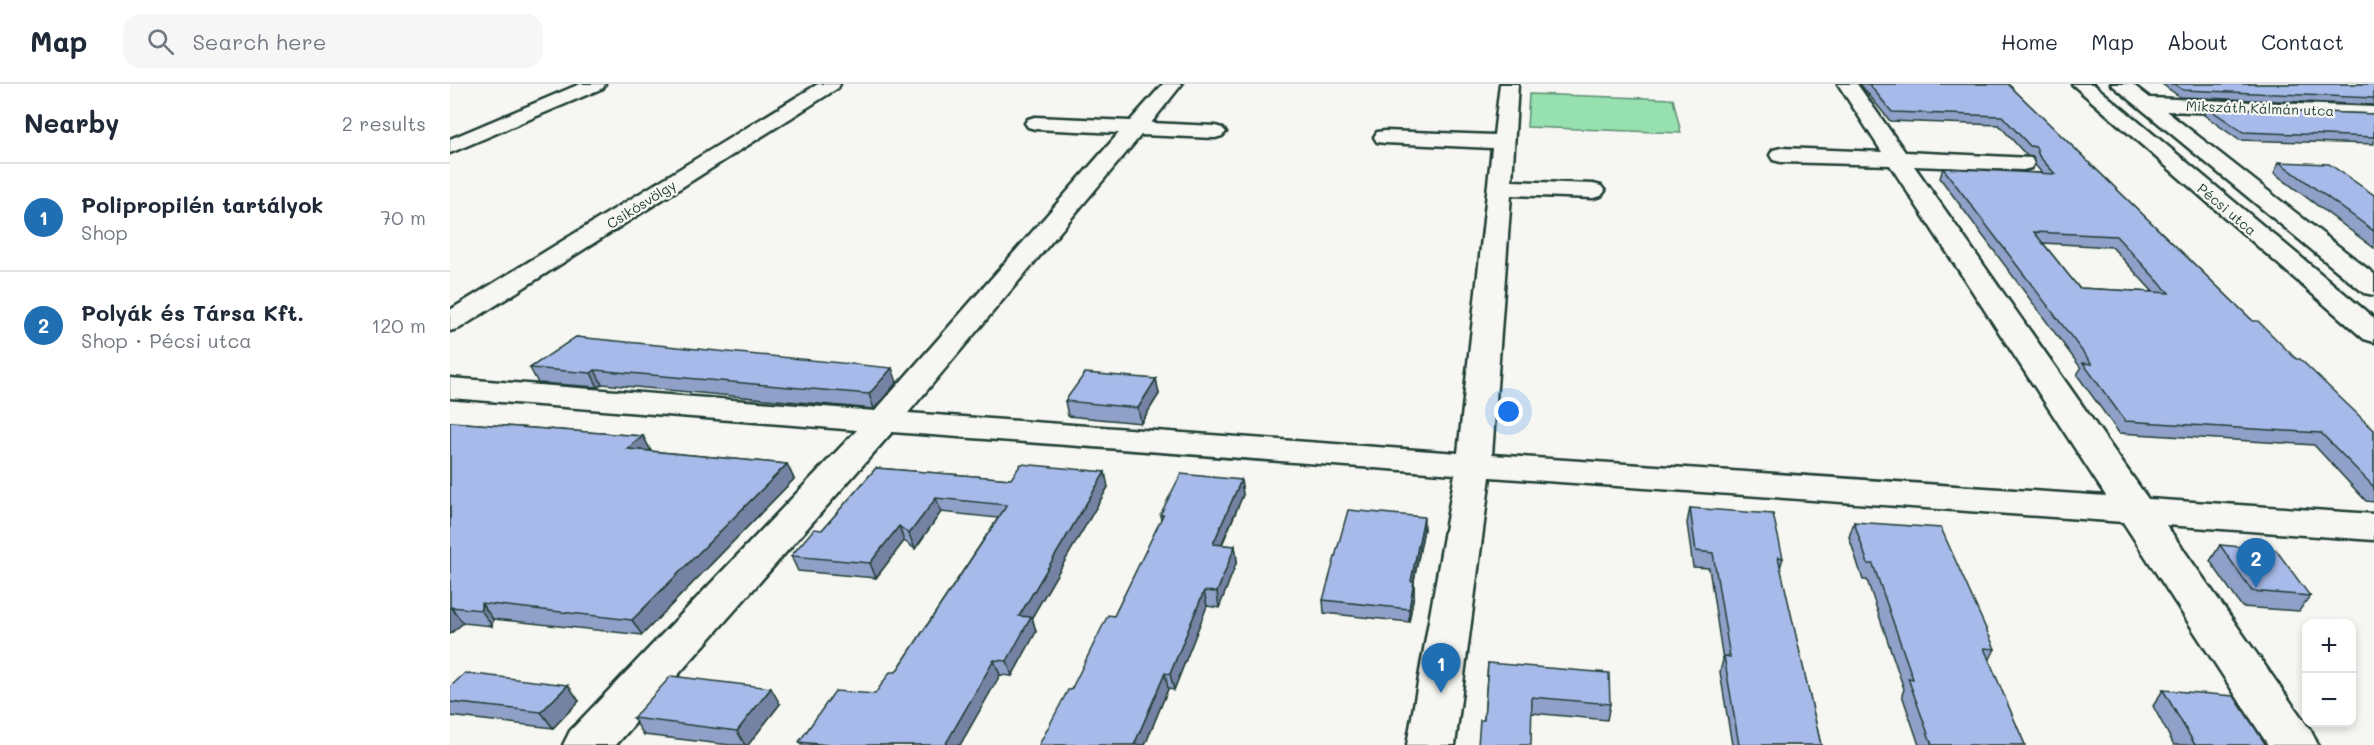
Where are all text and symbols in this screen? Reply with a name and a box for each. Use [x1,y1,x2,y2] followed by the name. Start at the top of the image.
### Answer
[123,14,543,68] search box
[30,23,87,59] text: Map
[144,25,177,58] icon: search
[192,27,326,56] text: Search here
[2001,28,2058,55] text: Home
[2091,28,2134,55] text: Map
[2167,28,2228,55] text: About
[2261,28,2344,55] text: Contact
[2186,96,2334,120] street label: Mikszáth Kálmán utca
[24,106,119,140] text: Nearby
[342,110,426,136] text: 2 results
[603,175,679,233] street label: Csikósvölgy
[2193,179,2261,239] street label: Pécsi utca
[81,190,323,219] text: Polipropilén tartályok
[39,204,48,230] text: 1
[380,204,426,230] text: 70 m
[81,219,128,245] text: Shop
[81,298,304,327] text: Polyák és Társa Kft.
[38,312,49,338] text: 2
[371,312,426,338] text: 120 m
[81,327,252,353] text: Shop · Pécsi utca
[1494,397,1523,426] your location
[2236,538,2276,588] pin: 2
[2302,619,2356,727] map controls
[2302,619,2356,673] button: +
[1422,644,1460,693] pin: 1
[2302,673,2356,727] button: −

